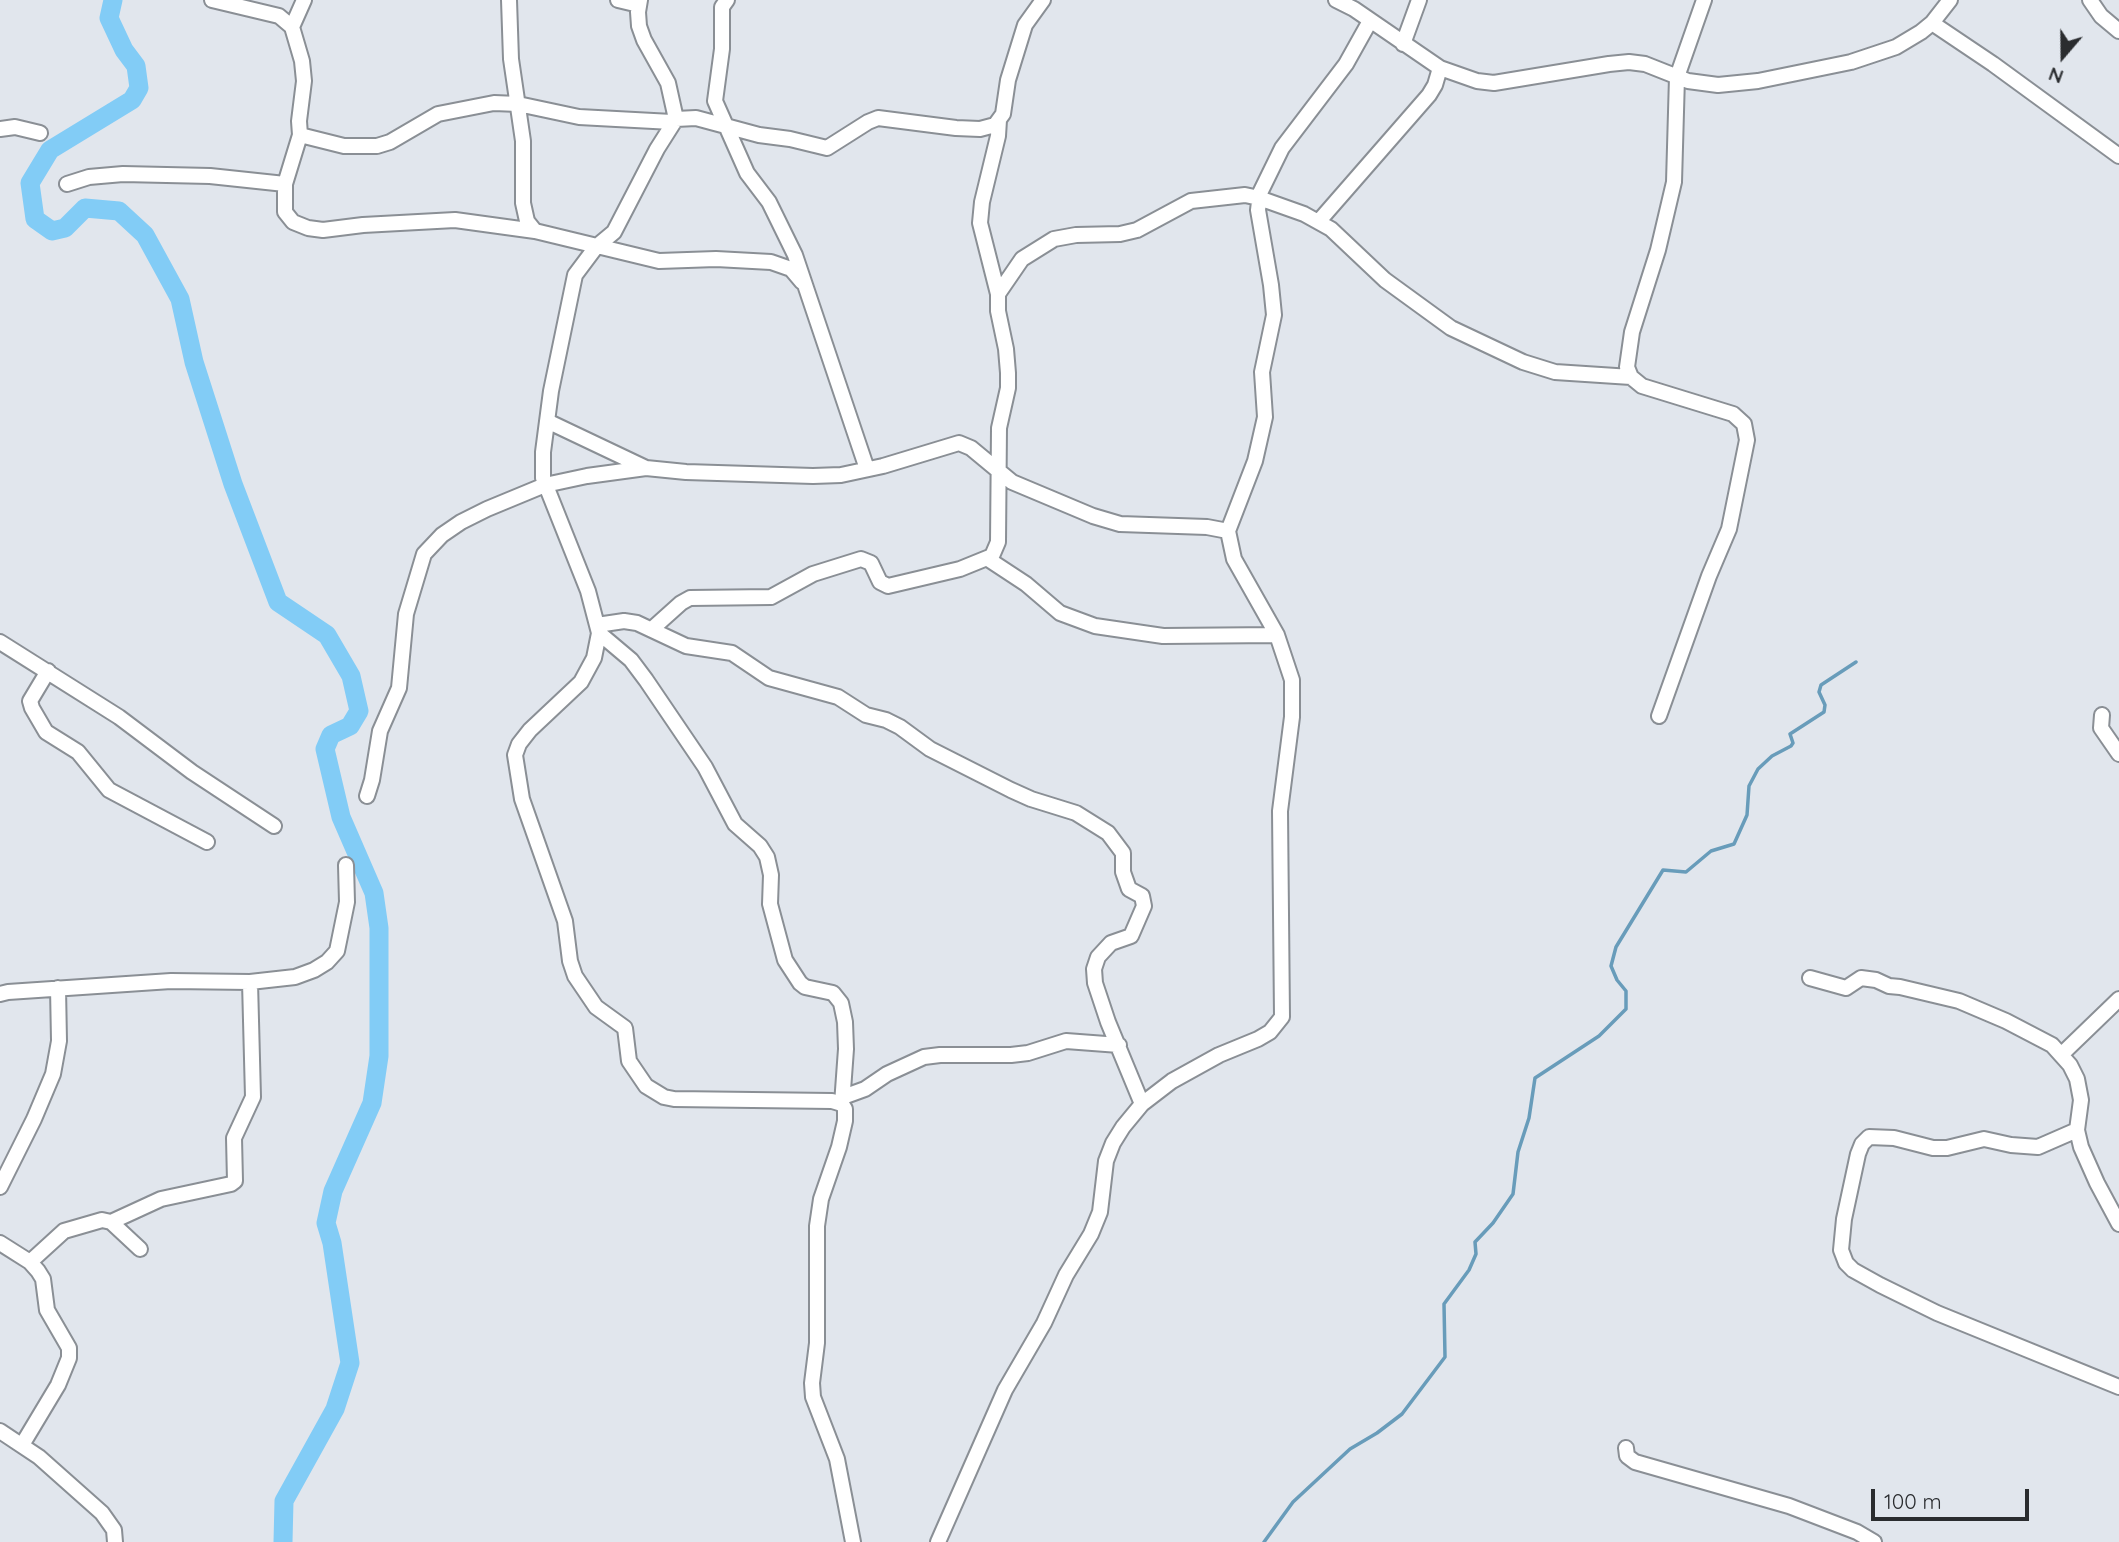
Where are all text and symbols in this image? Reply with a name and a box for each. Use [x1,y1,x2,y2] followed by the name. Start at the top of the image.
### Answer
[2028,21,2098,91] north arrow
[2045,62,2066,89] text: N
[1874,1476,2032,1520] scale bar
[1884,1488,1942,1514] text: 100 m

